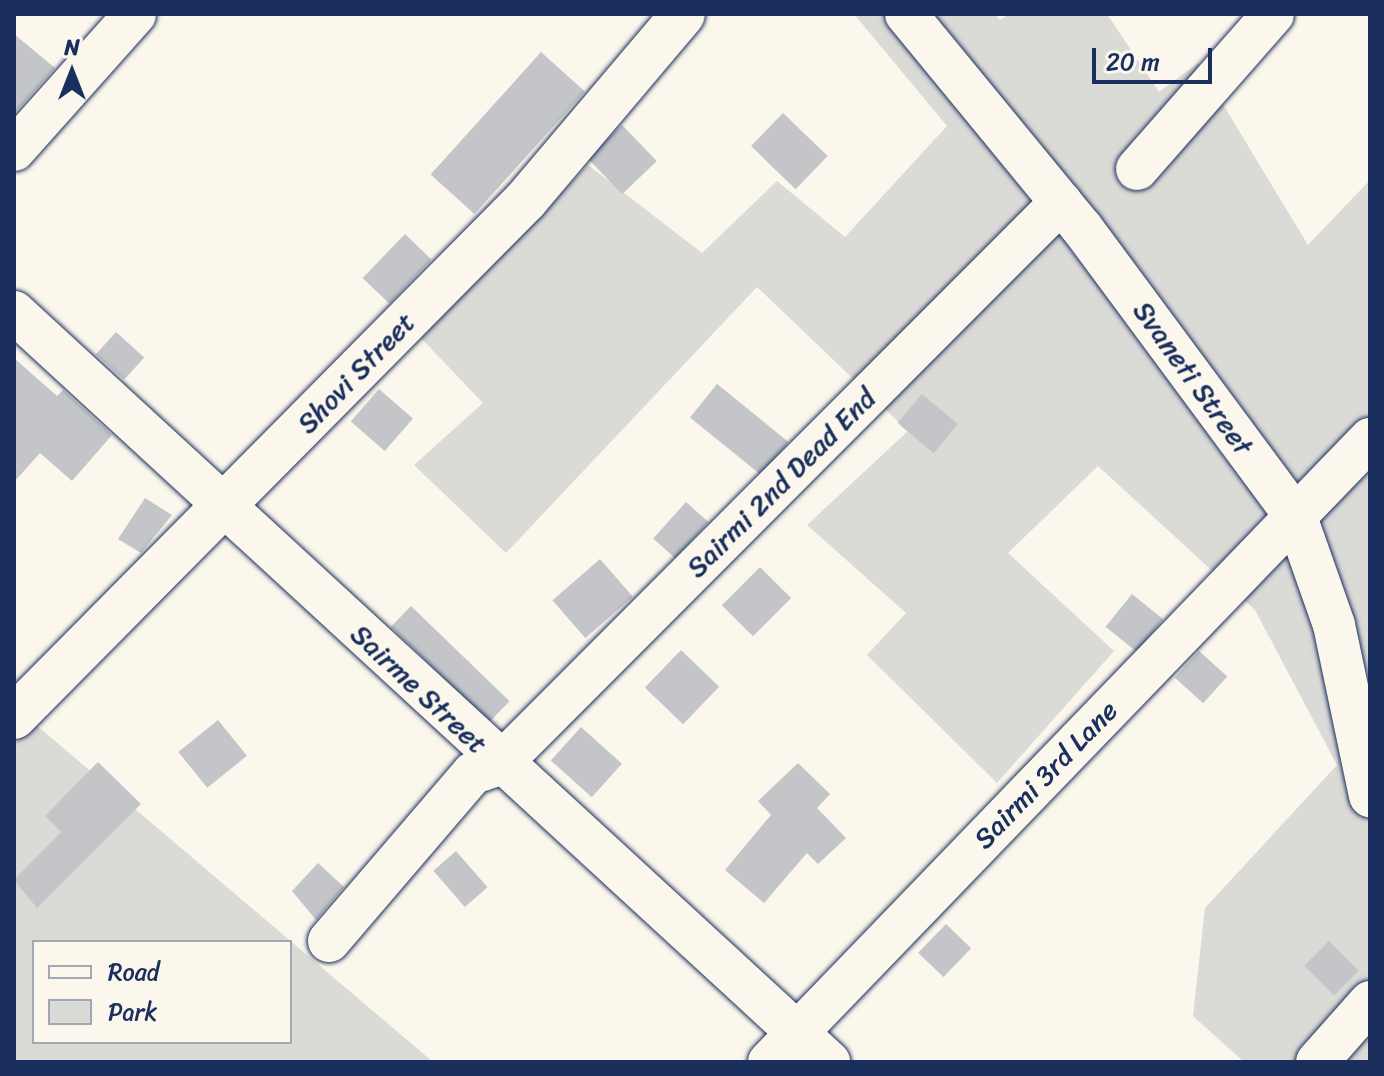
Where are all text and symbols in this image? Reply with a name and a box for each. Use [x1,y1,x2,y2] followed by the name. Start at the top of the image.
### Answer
[64,28,80,67] text: N
[32,32,112,112] north arrow
[1096,32,1216,82] scale bar
[1106,41,1160,83] text: 20 m
[1126,295,1260,461] street label: Svaneti Street
[290,305,422,441] street label: Shovi Street
[680,382,882,584] street label: Sairmi 2nd Dead End
[344,617,494,761] street label: Sairme Street
[967,694,1125,856] street label: Sairmi 3rd Lane
[32,940,292,1044] legend
[108,951,159,993] text: Road
[108,991,157,1033] text: Park

